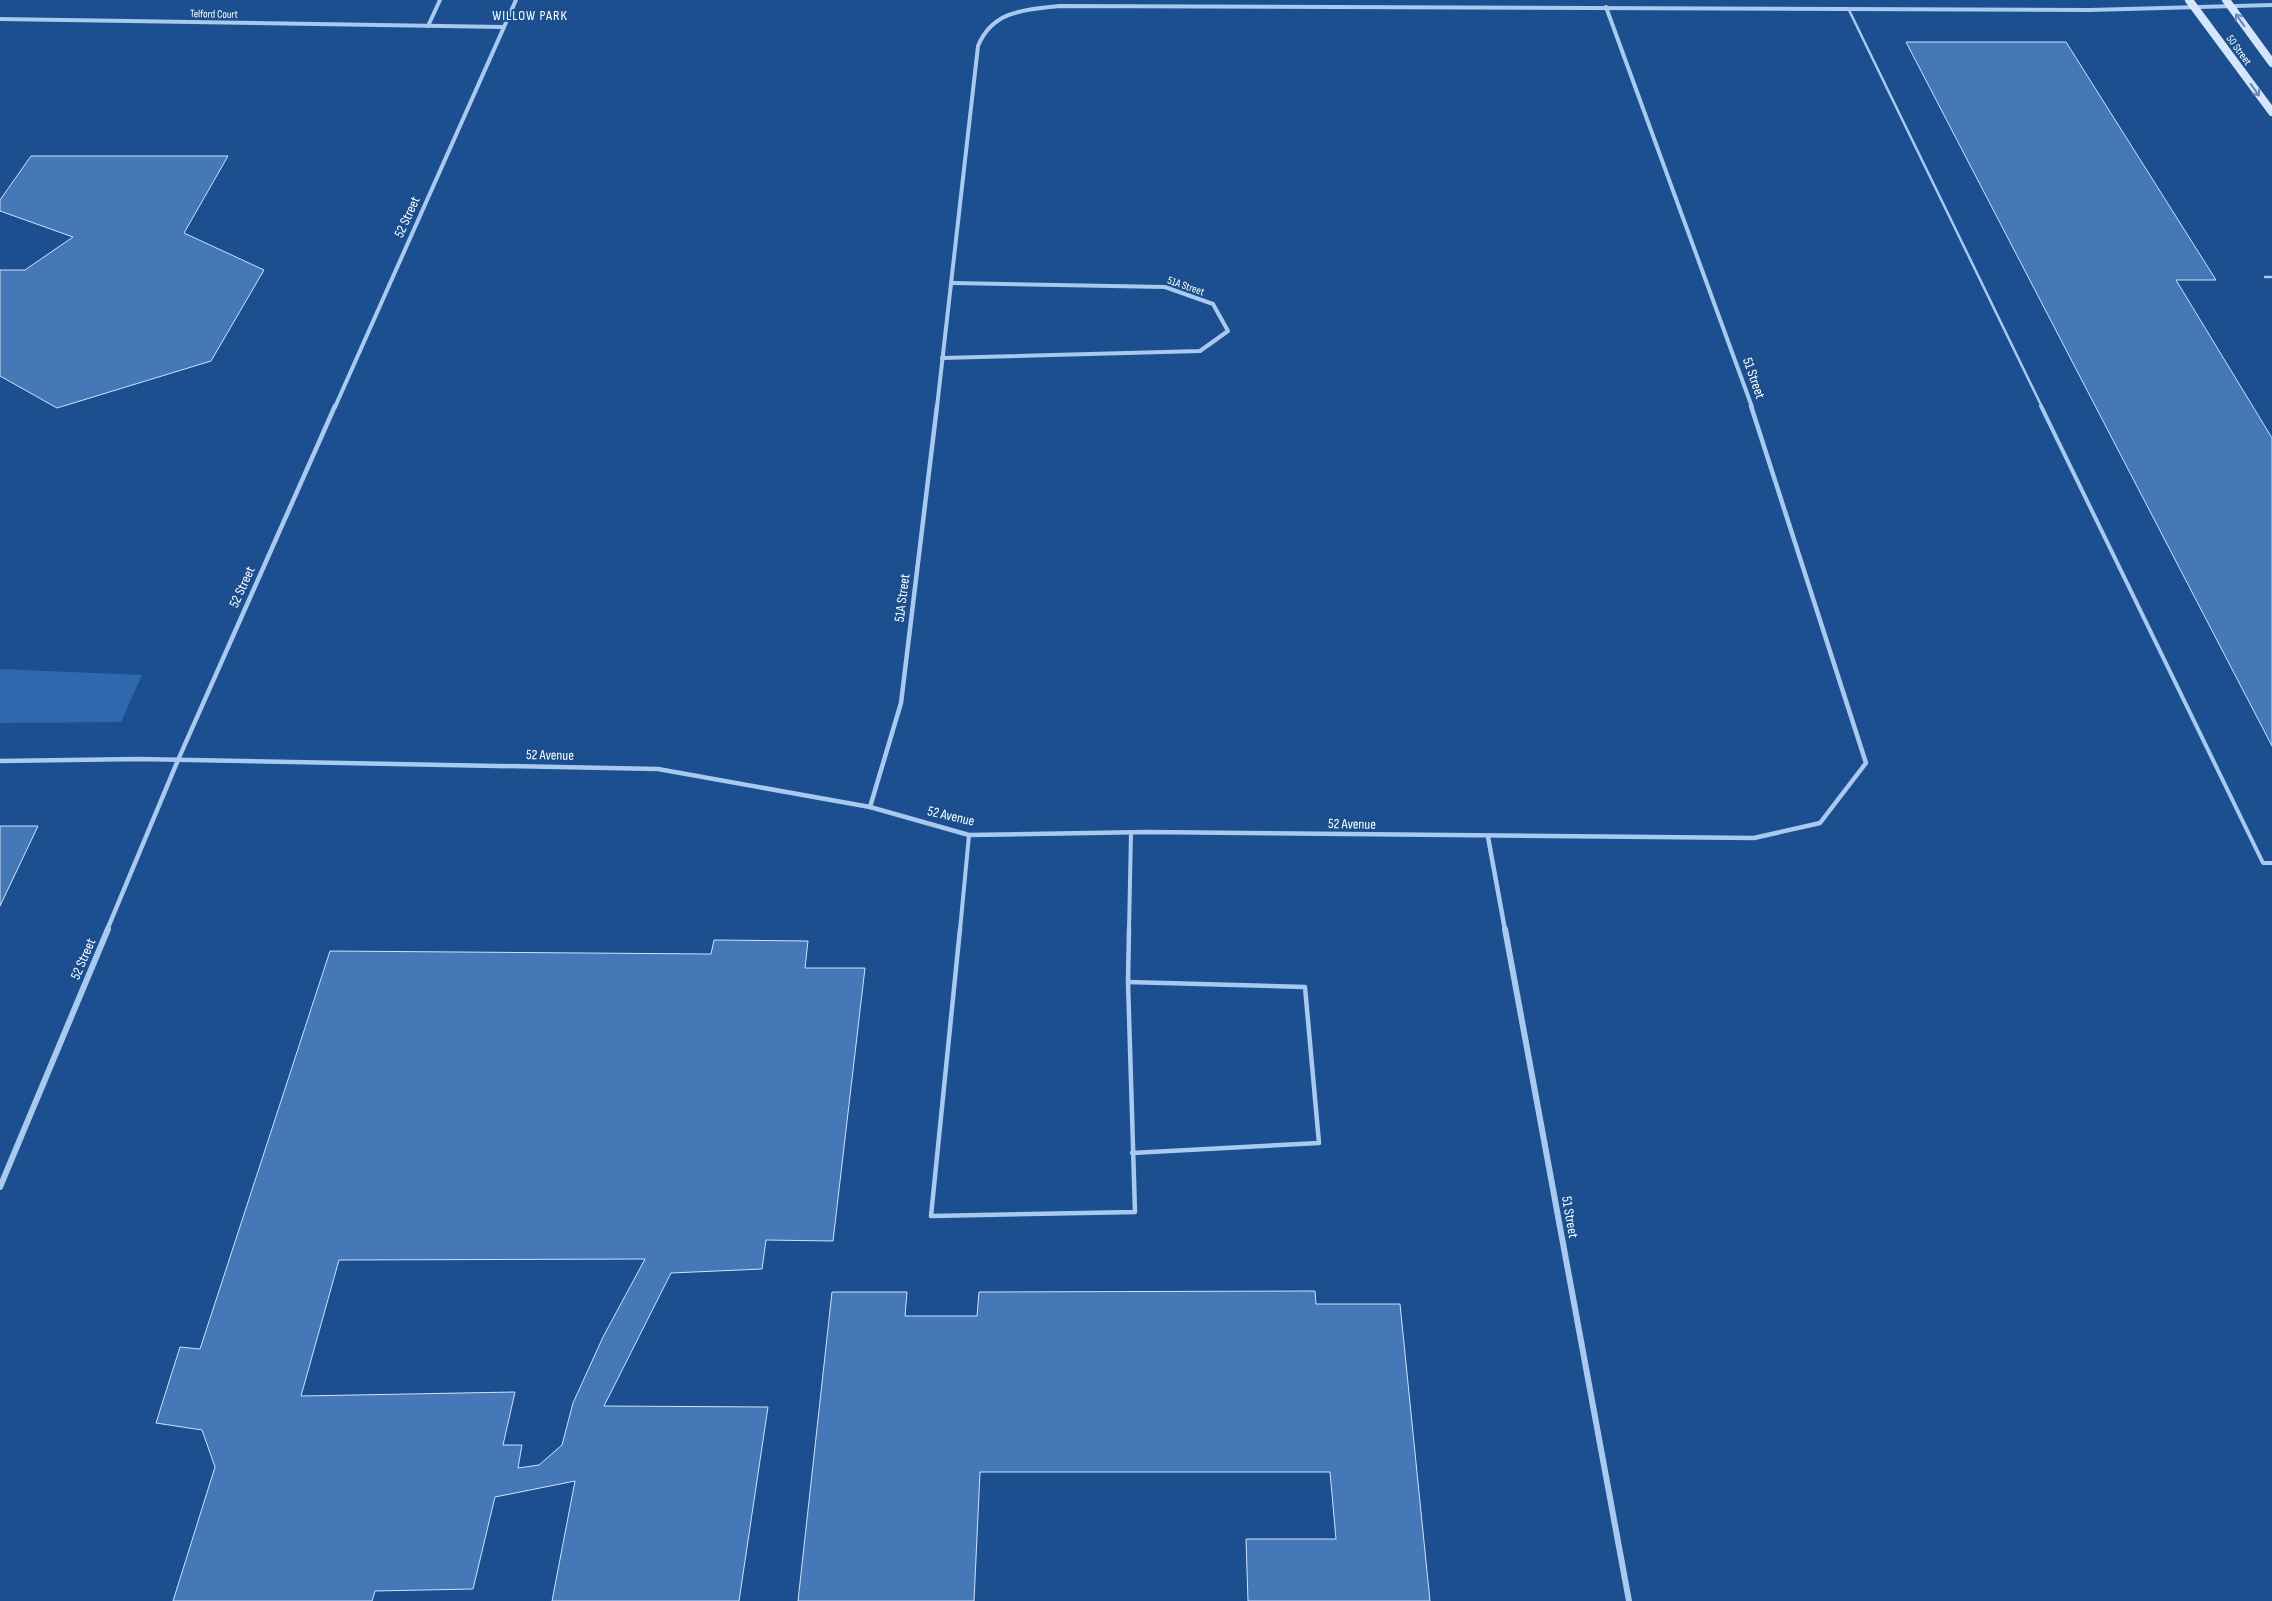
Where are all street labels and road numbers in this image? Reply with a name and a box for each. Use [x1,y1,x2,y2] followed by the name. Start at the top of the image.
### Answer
[190,7,239,21] street label: Telford Court
[2224,32,2255,68] street label: 50 Street
[390,194,424,240] street label: 52 Street
[1166,274,1207,299] street label: 51A Street
[1739,355,1769,401] street label: 51 Street
[225,564,259,610] street label: 52 Street
[891,573,913,623] street label: 51A Street
[526,746,574,764] street label: 52 Avenue
[926,802,976,830] street label: 52 Avenue
[1328,815,1376,833] street label: 52 Avenue
[67,936,99,982] street label: 52 Street
[1558,1195,1582,1239] street label: 51 Street

